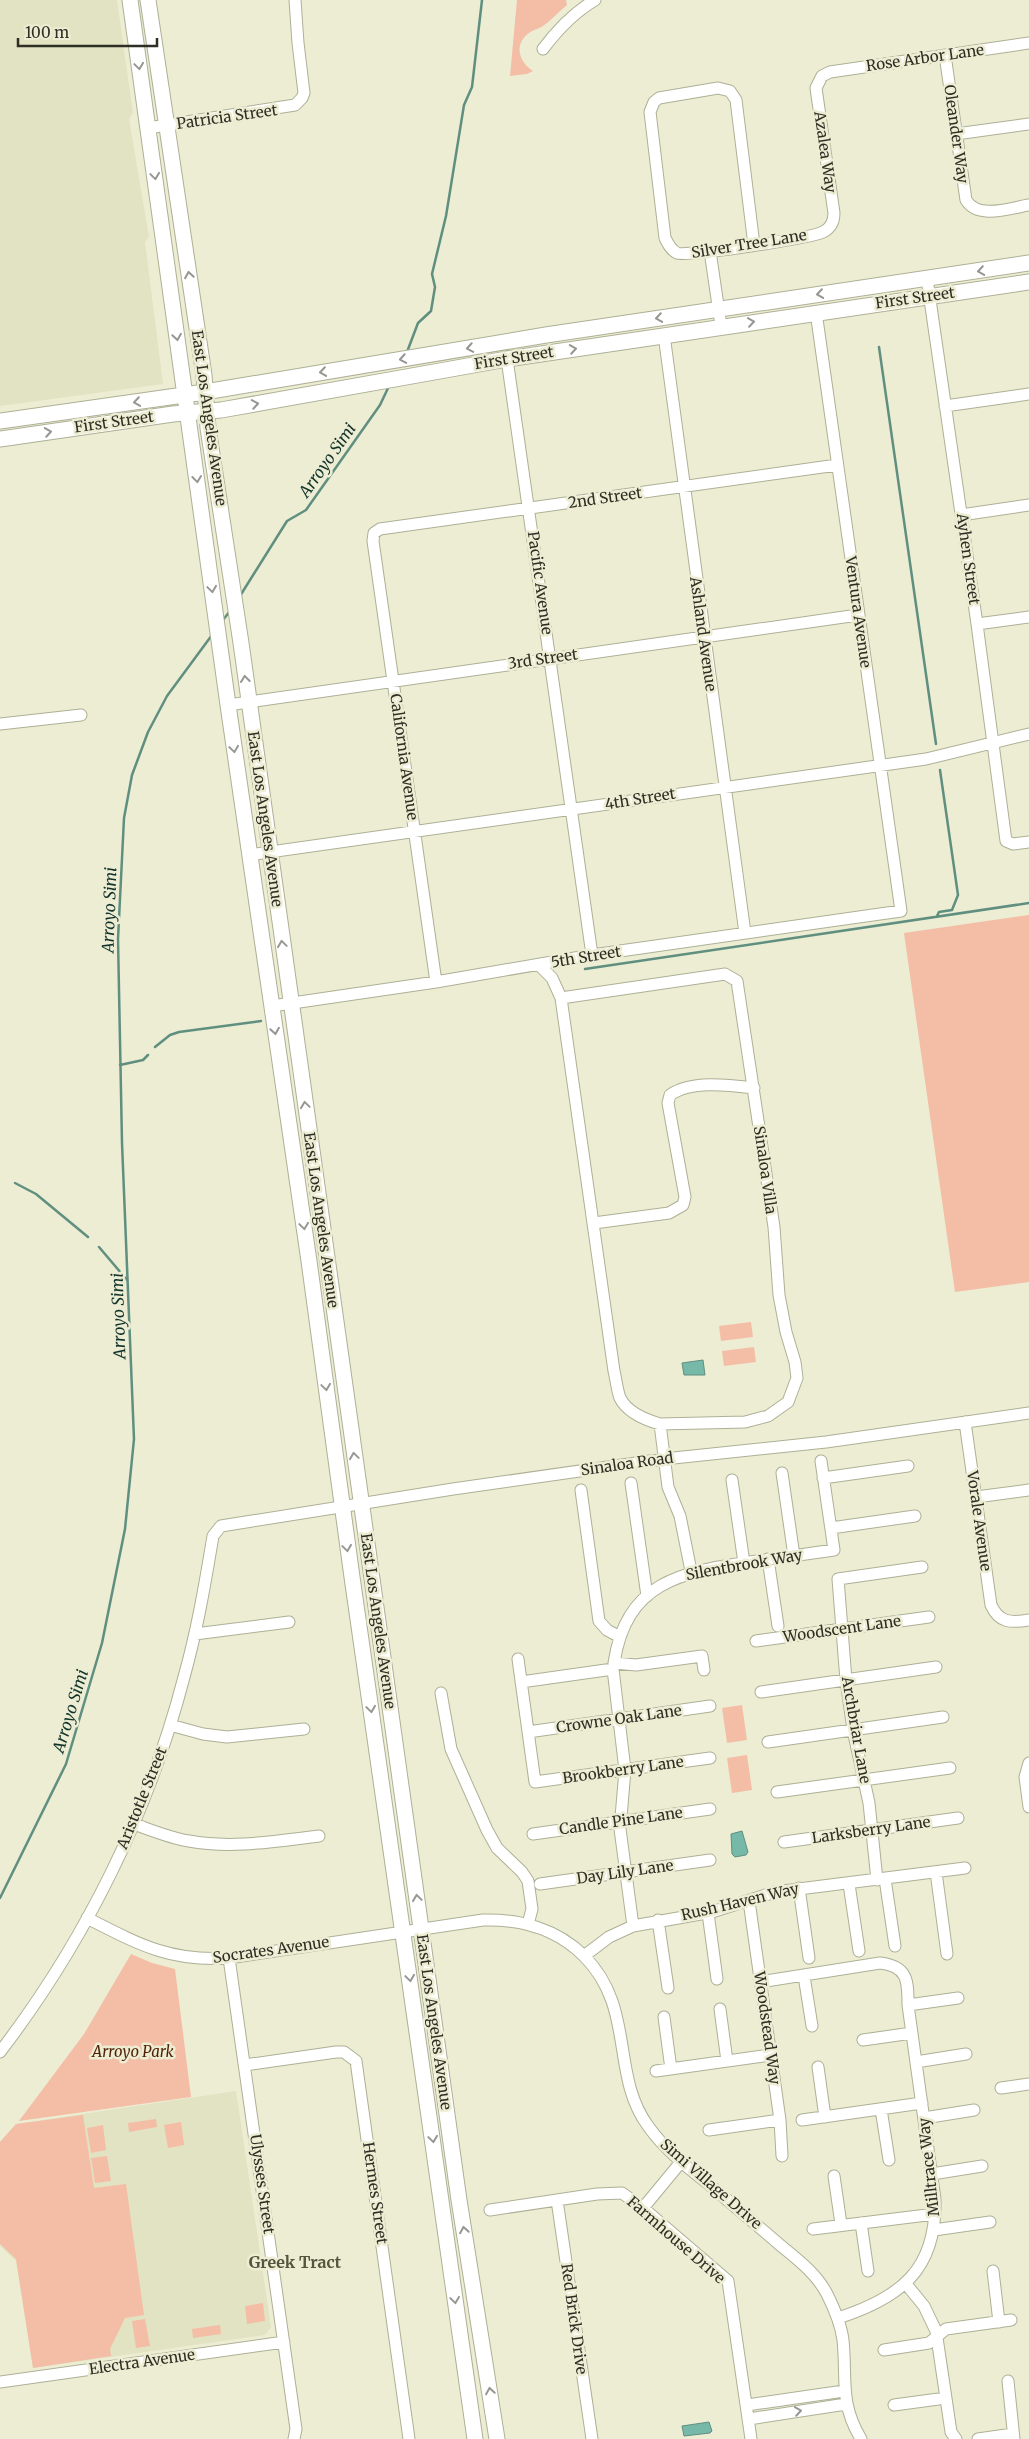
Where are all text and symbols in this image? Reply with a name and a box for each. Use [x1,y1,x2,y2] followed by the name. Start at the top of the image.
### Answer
[18,15,156,47] scale bar
[25,23,69,42] text: 100 m
[865,40,985,75] street label: Rose Arbor Lane
[133,62,144,70] one-way arrow
[940,83,973,185] street label: Oleander Way
[175,100,279,133] street label: Patricia Street
[810,109,841,194] street label: Azalea Way
[149,173,160,181] one-way arrow
[690,225,808,262] street label: Silver Tree Lane
[976,265,985,275] one-way arrow
[184,270,194,279] one-way arrow
[874,283,956,312] street label: First Street
[816,289,824,299] one-way arrow
[655,312,663,323] one-way arrow
[747,317,755,328] one-way arrow
[188,329,231,507] street label: East Los Angeles Avenue
[171,334,182,342] one-way arrow
[465,342,474,352] one-way arrow
[473,342,555,373] street label: First Street
[569,344,577,354] one-way arrow
[399,354,407,364] one-way arrow
[319,366,328,376] one-way arrow
[133,396,141,406] one-way arrow
[250,400,259,410] one-way arrow
[73,407,155,436] street label: First Street
[293,419,360,503] water label: Arroyo Simi
[45,427,53,438] one-way arrow
[191,475,202,483] one-way arrow
[567,483,643,512] street label: 2nd Street
[953,511,984,606] street label: Ayhen Street
[524,530,557,636] street label: Pacific Avenue
[841,554,876,669] street label: Ventura Avenue
[686,574,721,693] street label: Ashland Avenue
[206,585,217,593] one-way arrow
[507,644,579,673] street label: 3rd Street
[240,674,251,682] one-way arrow
[386,693,423,822] street label: California Avenue
[244,730,287,908] street label: East Los Angeles Avenue
[228,746,239,754] one-way arrow
[603,784,677,813] street label: 4th Street
[97,866,121,955] water label: Arroyo Simi
[277,939,288,947] one-way arrow
[550,942,622,971] street label: 5th Street
[270,1027,280,1036] one-way arrow
[300,1100,311,1108] one-way arrow
[750,1125,781,1215] street label: Sinaloa Villa
[300,1131,343,1309] street label: East Los Angeles Avenue
[298,1222,309,1230] one-way arrow
[106,1272,130,1361] water label: Arroyo Simi
[320,1383,331,1391] one-way arrow
[579,1448,674,1479] street label: Sinaloa Road
[349,1452,359,1461] one-way arrow
[963,1469,996,1573] street label: Vorale Avenue
[357,1532,400,1710] street label: East Los Angeles Avenue
[342,1544,352,1552] one-way arrow
[684,1545,804,1584] street label: Silentbrook Way
[781,1611,902,1646] street label: Woodscent Lane
[47,1667,92,1757] water label: Arroyo Simi
[838,1674,875,1785] street label: Archbriar Lane
[555,1700,683,1737] street label: Crowne Oak Lane
[365,1705,376,1713] one-way arrow
[112,1744,171,1853] street label: Aristotle Street
[561,1752,685,1787] street label: Brookberry Lane
[558,1802,684,1839] street label: Candle Pine Lane
[810,1812,932,1847] street label: Larksberry Lane
[575,1855,675,1888] street label: Day Lily Lane
[679,1879,801,1924] street label: Rush Haven Way
[412,1894,423,1902] one-way arrow
[211,1932,331,1967] street label: Socrates Avenue
[413,1933,456,2111] street label: East Los Angeles Avenue
[750,1969,785,2086] street label: Woodstead Way
[404,1974,414,1983] one-way arrow
[91,2042,175,2061] park label: Arroyo Park
[914,2117,943,2217] street label: Milltrace Way
[246,2133,279,2235] street label: Ulysses Street
[657,2134,766,2233] street label: Simi Village Drive
[427,2135,437,2143] one-way arrow
[359,2141,392,2245] street label: Hermes Street
[623,2192,729,2288] street label: Farmhouse Drive
[459,2226,469,2235] one-way arrow
[249,2252,342,2272] district label: Greek Tract
[557,2262,592,2376] street label: Red Brick Drive
[450,2296,460,2304] one-way arrow
[88,2345,196,2378] street label: Electra Avenue
[485,2387,495,2395] one-way arrow
[793,2407,802,2417] one-way arrow

